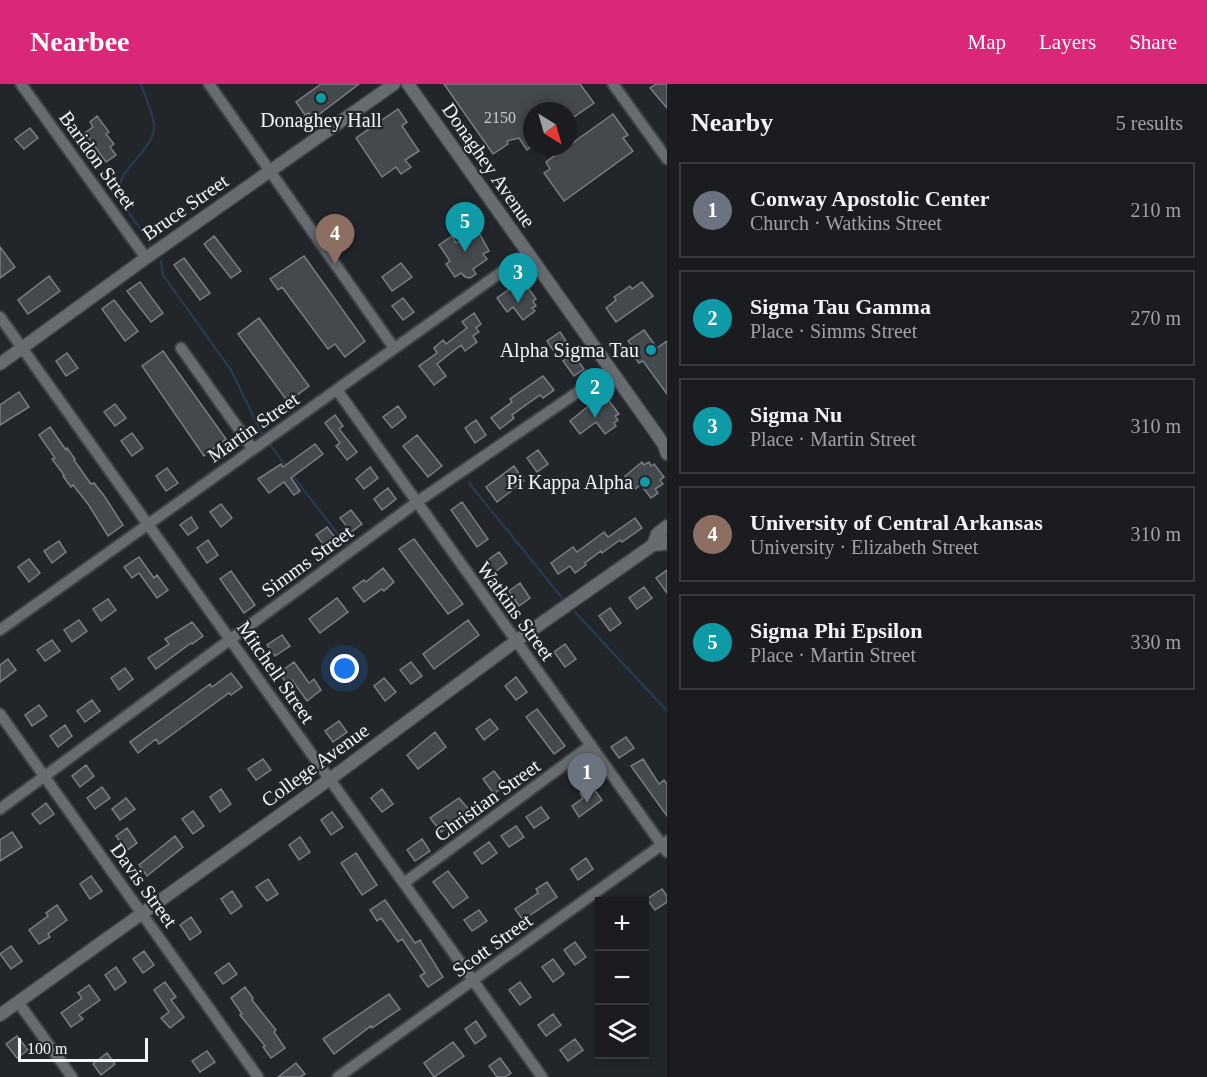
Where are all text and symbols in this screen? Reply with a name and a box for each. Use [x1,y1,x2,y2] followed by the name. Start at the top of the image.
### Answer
[30,26,130,57] text: Nearbee
[968,30,1006,54] text: Map
[1039,30,1096,54] text: Layers
[1129,30,1177,54] text: Share
[314,91,328,105] marker: Donaghey Hall
[437,99,540,232] street label: Donaghey Avenue
[523,102,577,156] north arrow
[55,107,141,214] street label: Baridon Street
[691,108,773,137] text: Nearby
[260,109,382,132] place label: Donaghey Hall
[484,109,516,126] house number: 2150
[1116,112,1183,134] text: 5 results
[138,169,232,245] street label: Bruce Street
[750,186,990,211] text: Conway Apostolic Center
[708,199,718,221] text: 1
[1130,199,1181,221] text: 210 m
[446,202,484,252] pin: 5
[750,212,942,234] text: Church · Watkins Street
[316,214,354,264] pin: 4
[498,254,538,303] pin: 3
[750,294,931,319] text: Sigma Tau Gamma
[708,307,718,329] text: 2
[1130,307,1181,329] text: 270 m
[750,320,917,342] text: Place · Simms Street
[500,339,639,362] place label: Alpha Sigma Tau
[644,343,658,357] marker: Alpha Sigma Tau
[576,368,614,418] pin: 2
[203,387,303,466] street label: Martin Street
[750,402,842,427] text: Sigma Nu
[708,415,718,437] text: 3
[1130,415,1181,437] text: 310 m
[750,428,916,450] text: Place · Martin Street
[506,471,633,494] place label: Pi Kappa Alpha
[638,475,652,489] marker: Pi Kappa Alpha
[750,510,1043,535] text: University of Central Arkansas
[257,520,357,601] street label: Simms Street
[708,523,718,545] text: 4
[1130,523,1181,545] text: 310 m
[750,536,978,558] text: University · Elizabeth Street
[473,557,559,665] street label: Watkins Street
[233,617,320,728] street label: Mitchell Street
[750,618,922,643] text: Sigma Phi Epsilon
[708,631,718,653] text: 5
[1130,631,1181,653] text: 330 m
[750,644,916,666] text: Place · Martin Street
[330,654,359,683] your location
[257,719,373,812] street label: College Avenue
[430,754,544,846] street label: Christian Street
[568,754,606,803] pin: 1
[106,839,182,932] street label: Davis Street
[595,897,649,1059] map controls
[595,897,649,951] button: +
[448,909,536,981] street label: Scott Street
[595,951,649,1005] button: −
[595,1005,649,1059] button: layers
[18,1035,148,1062] scale bar
[27,1040,67,1057] text: 100 m

